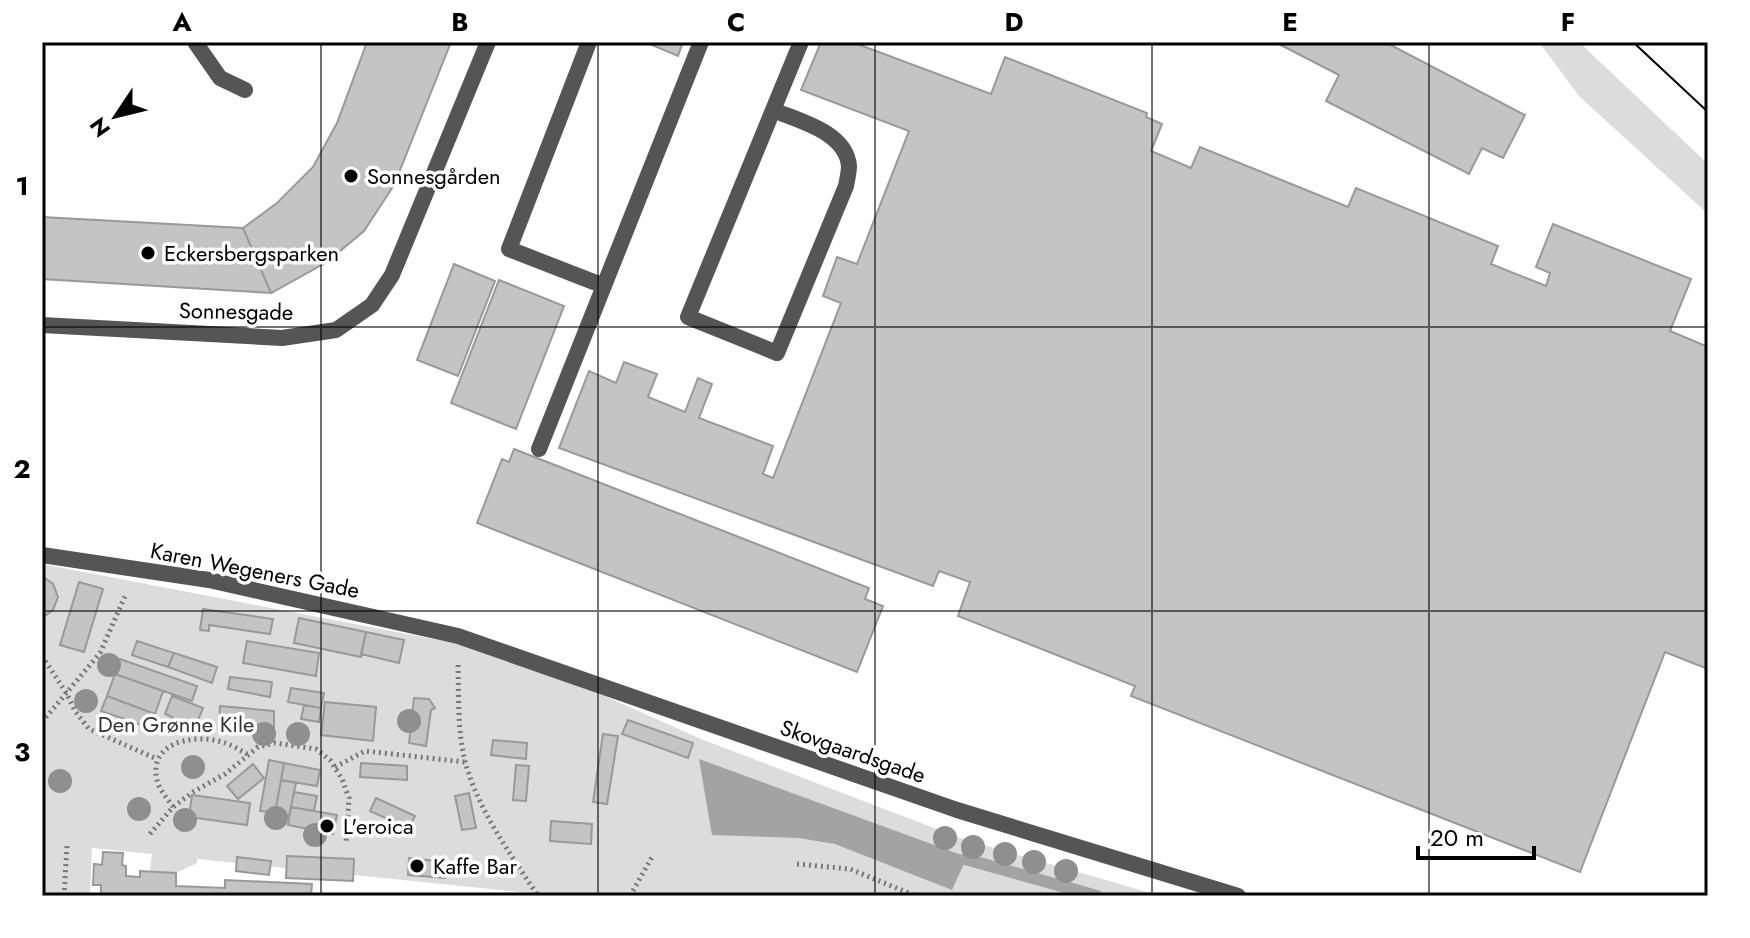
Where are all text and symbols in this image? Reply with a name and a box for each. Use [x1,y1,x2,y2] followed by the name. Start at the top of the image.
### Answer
[171,3,192,41] text: A
[451,3,469,41] text: B
[727,3,745,41] text: C
[1004,3,1024,41] text: D
[1282,3,1298,41] text: E
[1561,3,1575,41] text: F
[76,76,156,156] north arrow
[82,111,118,144] text: N
[367,160,501,192] place label: Sonnesgården
[15,167,29,205] text: 1
[342,167,360,185] marker: Sonnesgården
[164,237,339,269] place label: Eckersbergsparken
[139,244,157,262] marker: Eckersbergsparken
[179,294,293,328] street label: Sonnesgade
[13,450,31,488] text: 2
[148,534,362,606] street label: Karen Wegeners Gade
[98,708,254,740] park label: Den Grønne Kile
[776,711,930,791] street label: Skovgaardsgade
[14,733,30,771] text: 3
[343,810,413,842] place label: L'eroica
[1418,810,1534,860] scale bar
[318,817,336,835] marker: L'eroica
[1430,820,1484,855] text: 20 m
[433,850,517,882] place label: Kaffe Bar
[408,857,426,875] marker: Kaffe Bar

